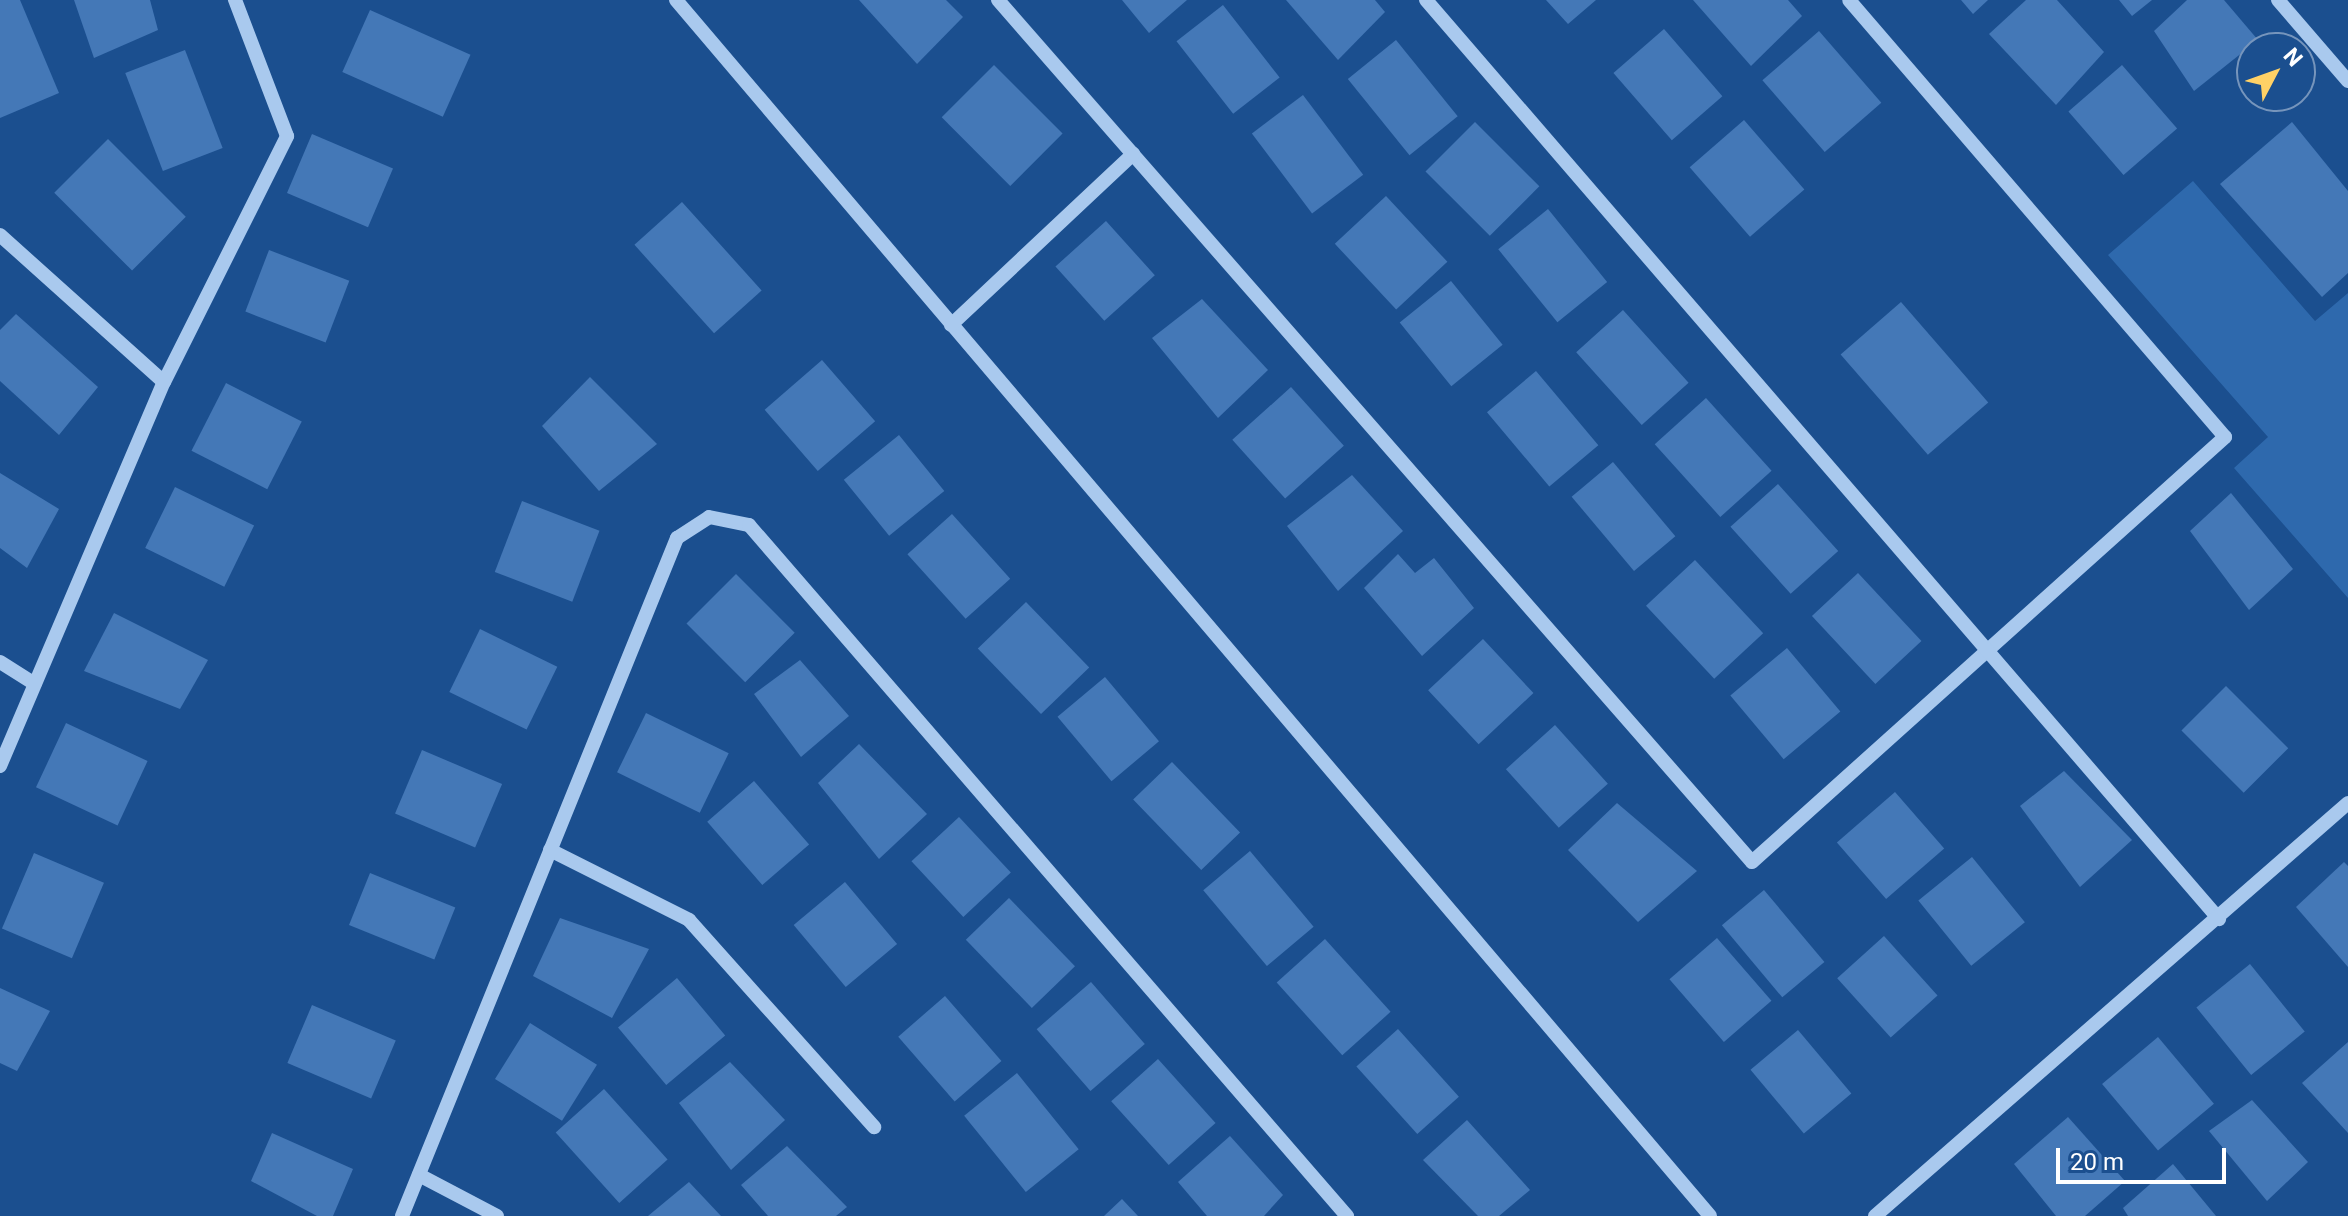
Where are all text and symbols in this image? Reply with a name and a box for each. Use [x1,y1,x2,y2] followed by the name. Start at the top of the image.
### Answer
[2236,32,2316,112] north arrow
[2278,43,2308,71] text: N
[2060,1132,2230,1182] scale bar
[2070,1148,2124,1176] text: 20 m

